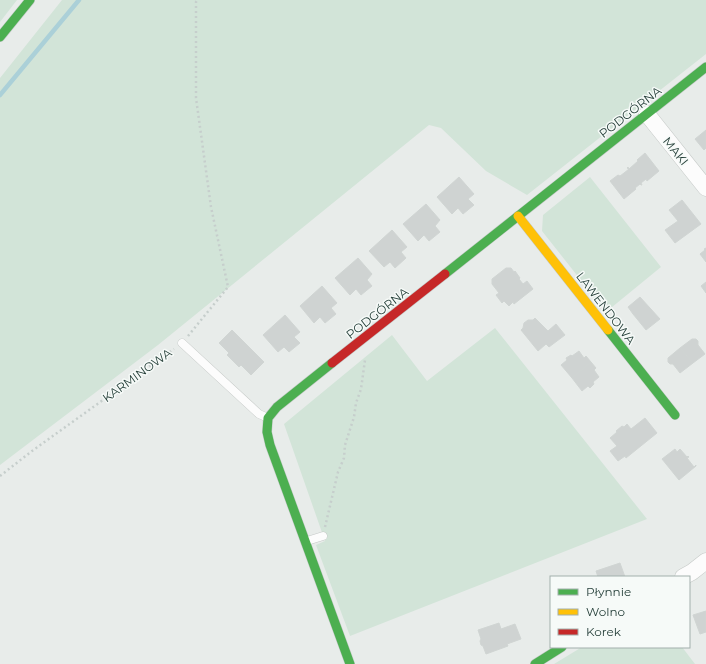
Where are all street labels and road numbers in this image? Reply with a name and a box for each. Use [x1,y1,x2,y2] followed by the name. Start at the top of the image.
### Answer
[596,83,664,141] street label: PODGÓRNA
[660,134,692,168] street label: MAKI
[573,269,639,347] street label: LAWENDOWA
[343,284,411,342] street label: PODGÓRNA
[100,345,175,405] street label: KARMINOWA

